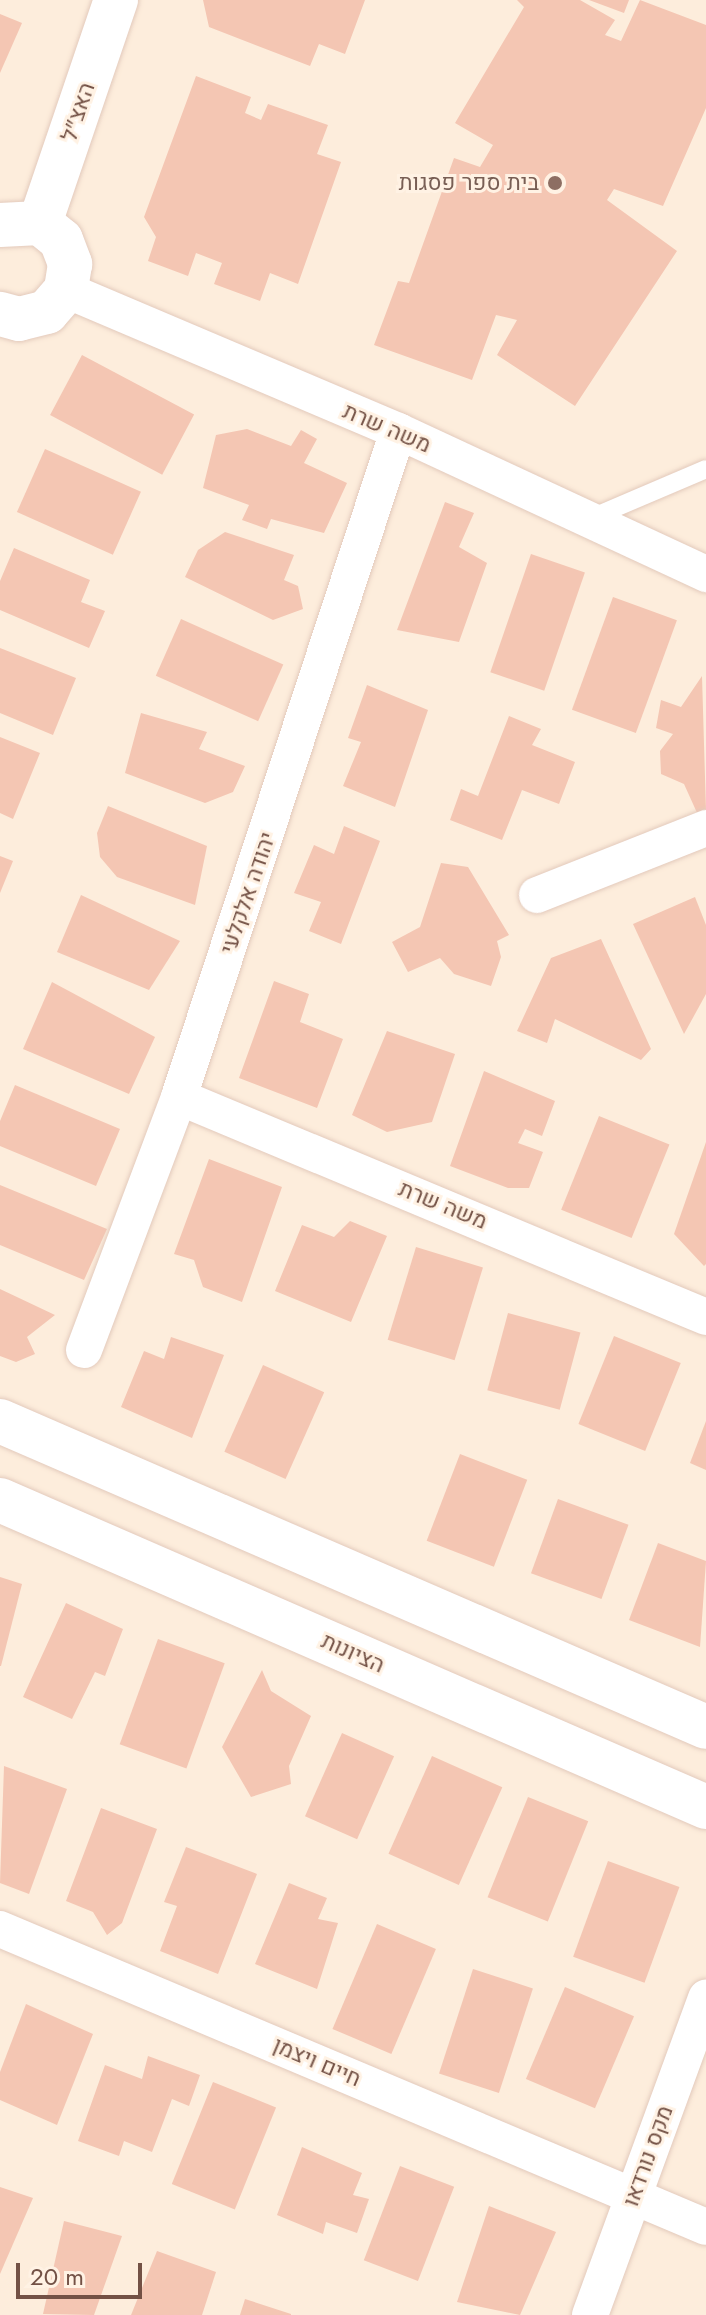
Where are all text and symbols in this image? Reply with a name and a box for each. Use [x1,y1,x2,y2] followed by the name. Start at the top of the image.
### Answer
[56,79,100,145] street label: האצ"ל
[399,170,539,196] place label: בית ספר פסגות
[546,174,564,192] marker: בית ספר פסגות
[339,398,435,458] street label: משה שרת
[215,829,281,957] street label: יהודה אלקלעי
[395,1175,491,1235] street label: משה שרת
[317,1627,389,1679] street label: הציונות
[269,2032,365,2092] street label: חיים ויצמן
[618,2102,678,2210] street label: מקס נורדאו
[20,2247,146,2297] scale bar
[30,2259,84,2294] text: 20 m

